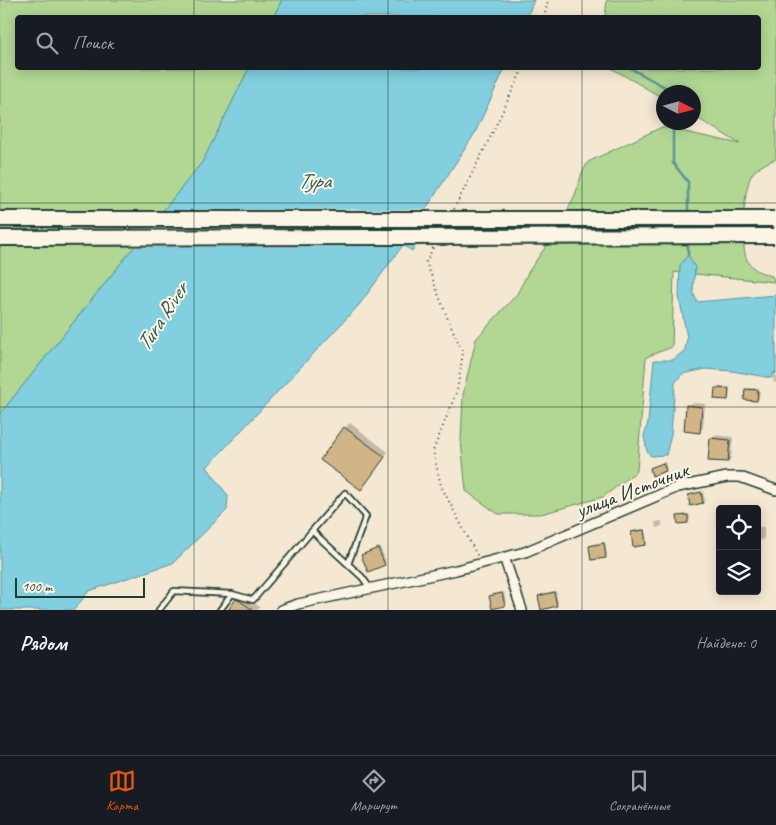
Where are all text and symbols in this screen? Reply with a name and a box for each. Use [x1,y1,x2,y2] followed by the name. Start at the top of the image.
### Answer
[15,15,761,70] search box
[33,29,61,57] icon: search
[73,31,113,55] text: Поиск
[656,85,701,130] north arrow
[298,167,333,195] water label: Тура
[130,274,197,356] water label: Tura River
[570,456,694,524] street label: улица Источник
[716,505,761,595] map controls
[716,505,761,550] button: locate
[716,550,761,595] button: layers
[15,575,145,598] scale bar
[22,578,52,595] text: 100 m
[20,630,67,656] text: Рядом
[696,633,756,653] text: Найдено: 0
[106,767,138,814] tab: Карта
[351,767,397,814] tab: Маршрут
[609,767,670,814] tab: Сохранённые

